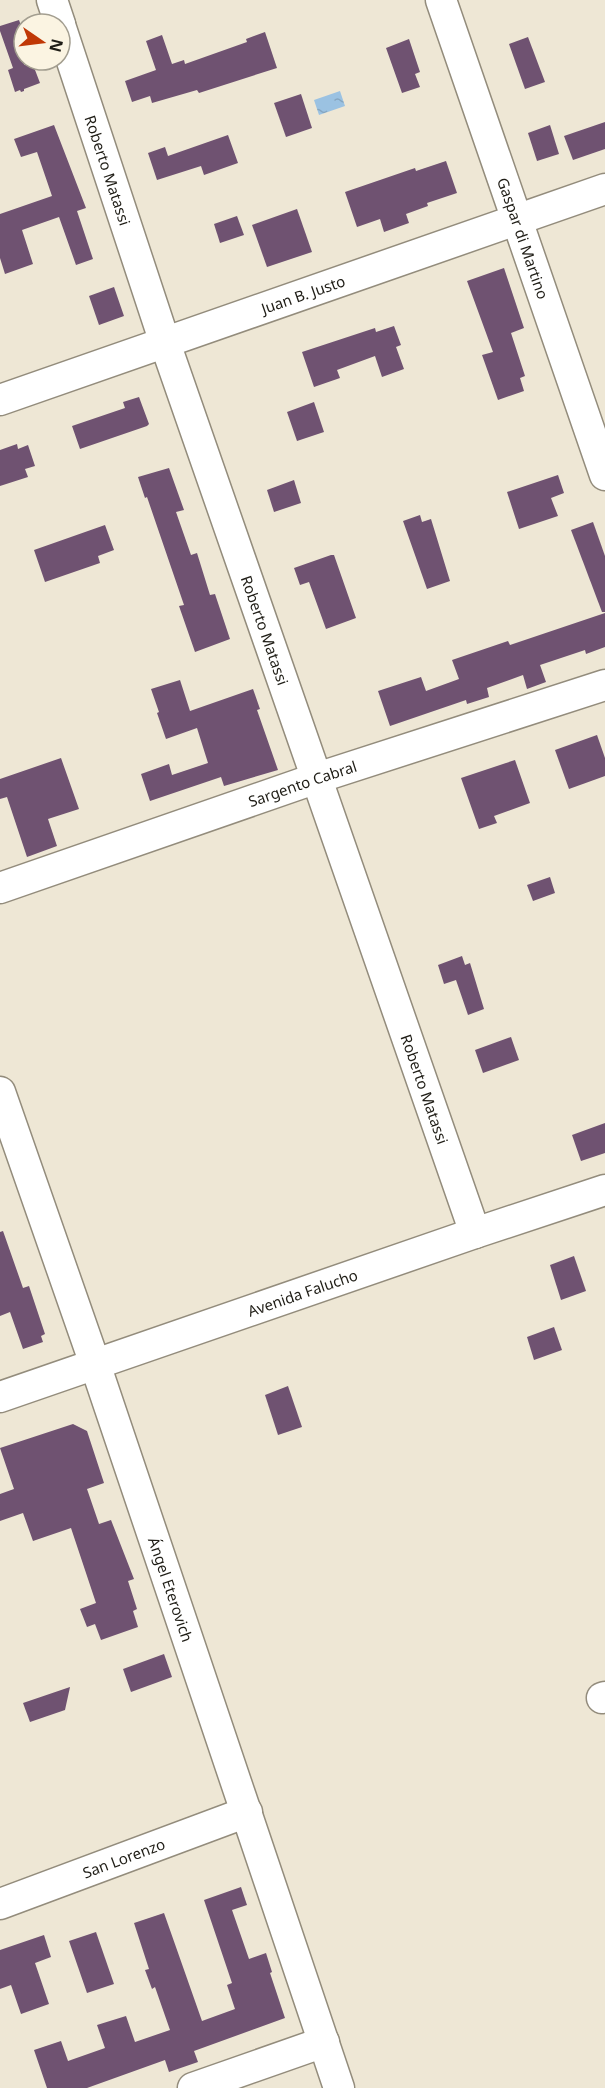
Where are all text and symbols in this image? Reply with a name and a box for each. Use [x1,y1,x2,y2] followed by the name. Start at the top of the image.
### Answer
[12,12,72,72] north arrow
[44,37,69,55] text: N
[80,113,135,228] street label: Roberto Matassi
[493,175,553,302] street label: Gaspar di Martino
[257,270,348,319] street label: Juan B. Justo
[237,573,293,688] street label: Roberto Matassi
[245,756,359,811] street label: Sargento Cabral
[397,1032,453,1147] street label: Roberto Matassi
[245,1264,360,1321] street label: Avenida Falucho
[144,1534,198,1644] street label: Ángel Eterovich
[80,1833,168,1882] street label: San Lorenzo

